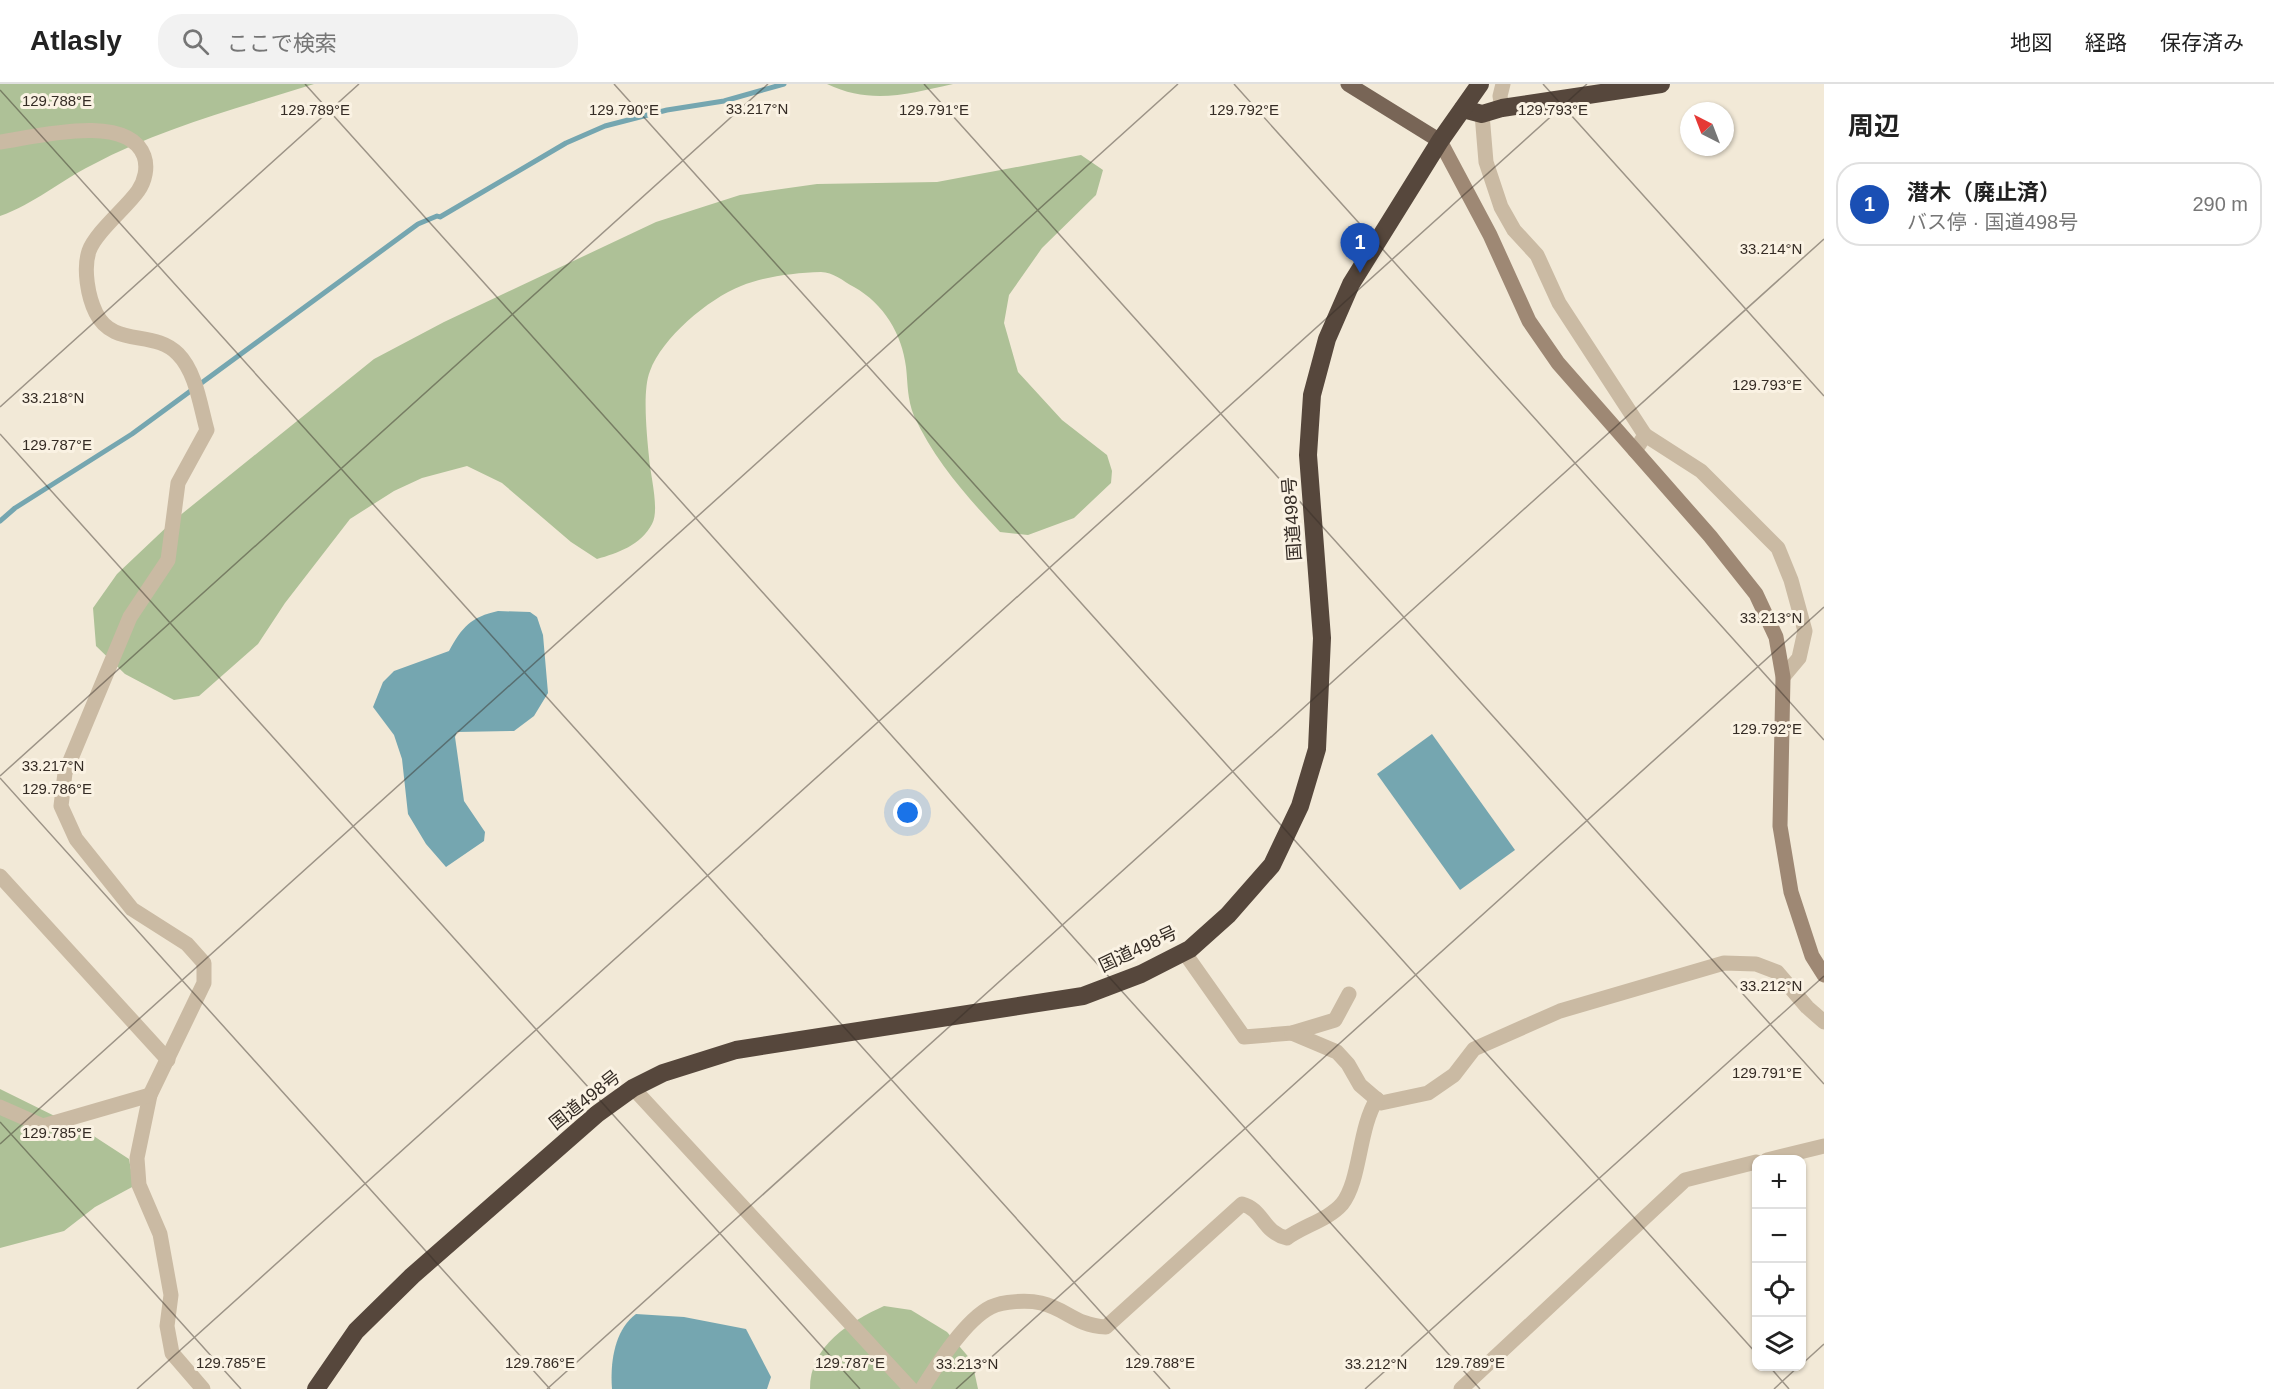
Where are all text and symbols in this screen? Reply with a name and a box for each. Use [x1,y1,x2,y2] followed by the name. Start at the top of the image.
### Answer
[158,14,578,68] search box
[30,25,122,56] text: Atlasly
[179,25,212,58] icon: search
[227,31,337,56] text: ここで検索
[2010,31,2052,54] text: 地図
[2085,31,2127,54] text: 経路
[2160,31,2244,54] text: 保存済み
[22,92,92,109] text: 129.788°E
[726,100,788,117] text: 33.217°N
[280,101,350,118] text: 129.789°E
[589,101,659,118] text: 129.790°E
[899,101,969,118] text: 129.791°E
[1209,101,1279,118] text: 129.792°E
[1518,101,1588,118] text: 129.793°E
[1680,102,1734,156] north arrow
[1848,111,1900,141] text: 周辺
[1907,180,2061,205] text: 潜木（廃止済）
[1864,193,1875,215] text: 1
[2192,193,2248,215] text: 290 m
[1907,211,2078,233] text: バス停 · 国道498号
[1340,224,1380,273] pin: 1
[1740,240,1802,257] text: 33.214°N
[1732,376,1802,393] text: 129.793°E
[22,389,84,406] text: 33.218°N
[22,436,92,453] text: 129.787°E
[1279,476,1305,562] street label: 国道498号
[1740,609,1802,626] text: 33.213°N
[1732,720,1802,737] text: 129.792°E
[22,757,84,774] text: 33.217°N
[22,780,92,797] text: 129.786°E
[893,798,922,827] your location
[1096,922,1180,976] street label: 国道498号
[1740,977,1802,994] text: 33.212°N
[1732,1064,1802,1081] text: 129.791°E
[546,1066,624,1134] street label: 国道498号
[22,1124,92,1141] text: 129.785°E
[1752,1155,1806,1371] map controls
[1752,1155,1806,1209] button: +
[1752,1209,1806,1263] button: −
[1752,1263,1806,1317] button: locate
[1752,1317,1806,1371] button: layers
[196,1354,266,1371] text: 129.785°E
[505,1354,575,1371] text: 129.786°E
[815,1354,885,1371] text: 129.787°E
[1125,1354,1195,1371] text: 129.788°E
[1435,1354,1505,1371] text: 129.789°E
[936,1355,998,1372] text: 33.213°N
[1345,1355,1407,1372] text: 33.212°N

